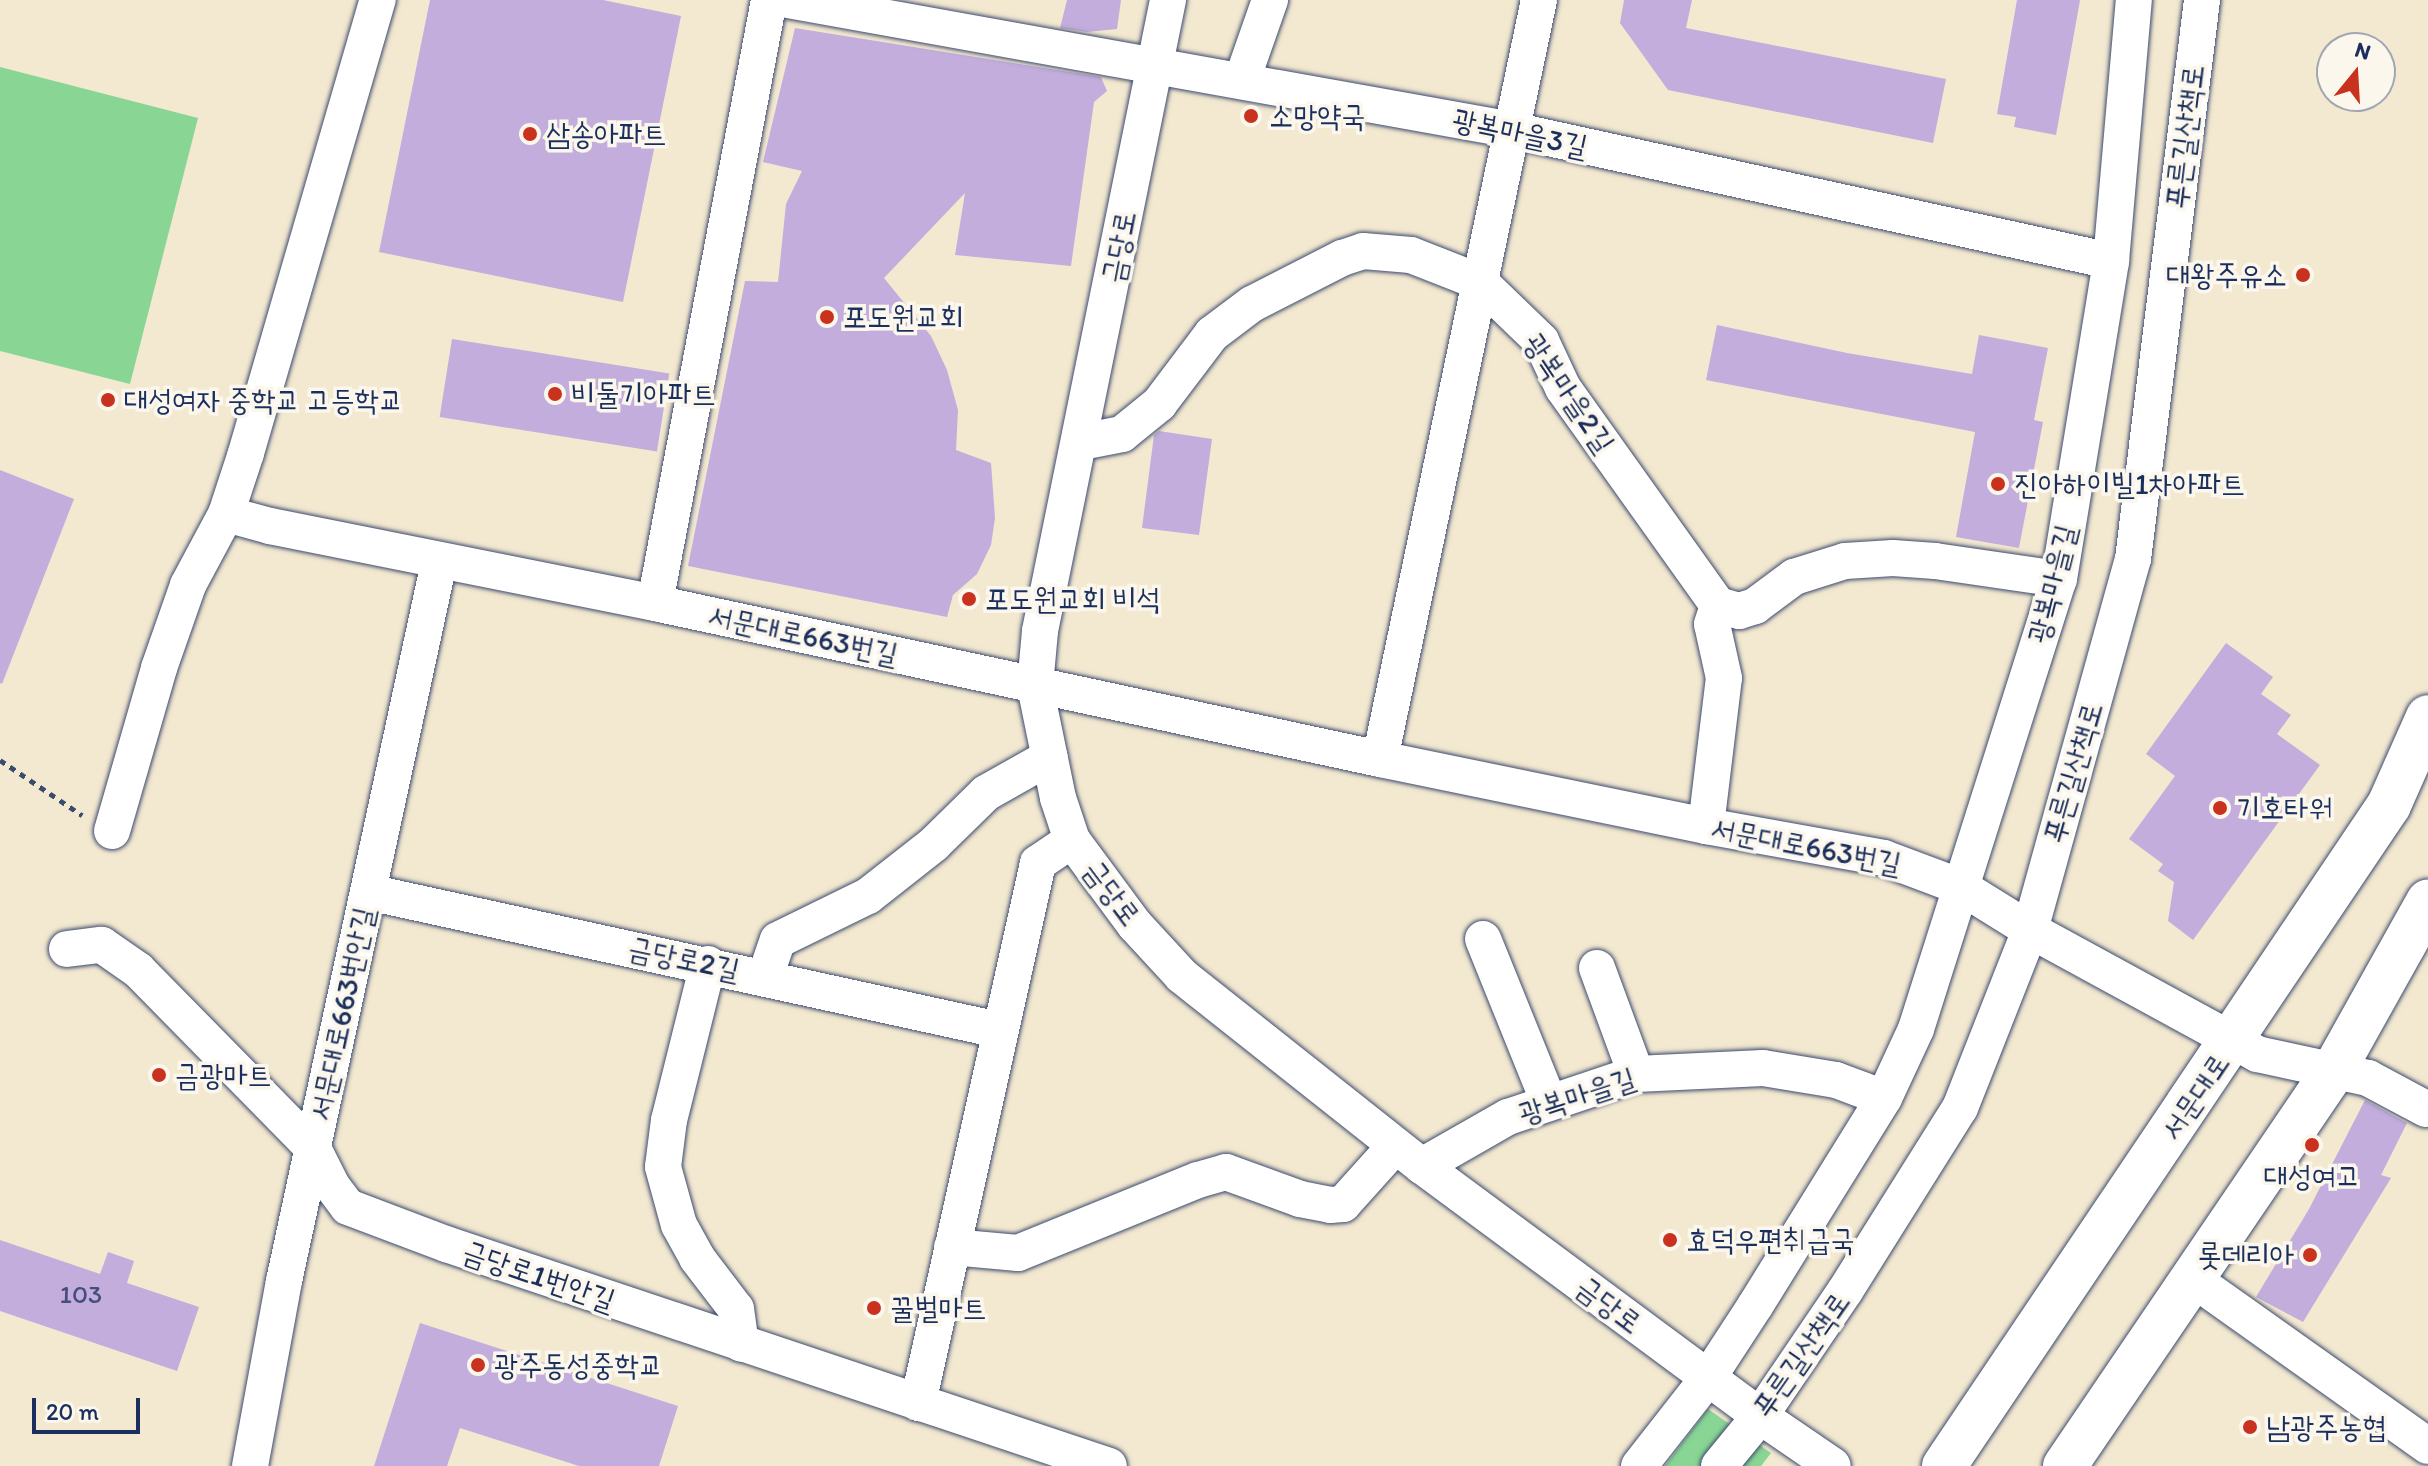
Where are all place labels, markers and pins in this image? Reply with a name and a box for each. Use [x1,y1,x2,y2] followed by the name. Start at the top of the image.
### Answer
[1269,98,1366,134] place label: 소망약국
[1240,105,1262,127] marker: 소망약국
[546,116,667,152] place label: 삼송아파트
[521,125,539,143] marker: 삼송아파트
[2166,257,2287,293] place label: 대왕주유소
[2294,266,2312,284] marker: 대왕주유소
[843,299,964,335] place label: 포도원교회
[818,308,836,326] marker: 포도원교회
[571,376,716,412] place label: 비둘기아파트
[124,382,403,418] place label: 대성여자 중학교 고등학교
[546,385,564,403] marker: 비둘기아파트
[99,391,117,409] marker: 대성여자 중학교 고등학교
[2014,466,2245,502] place label: 진아하이빌1차아파트
[1989,475,2007,493] marker: 진아하이빌1차아파트
[985,581,1161,617] place label: 포도원교회 비석
[960,590,978,608] marker: 포도원교회 비석
[2236,790,2333,826] place label: 기호타워
[2211,799,2229,817] marker: 기호타워
[175,1057,272,1093] place label: 금광마트
[150,1066,168,1084] marker: 금광마트
[2303,1136,2321,1154] marker: 대성여고
[2264,1158,2360,1194] place label: 대성여고
[1686,1222,1855,1258] place label: 효덕우편취급국
[1661,1231,1679,1249] marker: 효덕우편취급국
[2197,1237,2294,1273] place label: 롯데리아
[2301,1246,2319,1264] marker: 롯데리아
[890,1290,987,1326] place label: 꿀벌마트
[865,1299,883,1317] marker: 꿀벌마트
[494,1347,663,1383] place label: 광주동성중학교
[469,1356,487,1374] marker: 광주동성중학교
[2266,1409,2387,1445] place label: 남광주농협
[2241,1418,2259,1436] marker: 남광주농협

